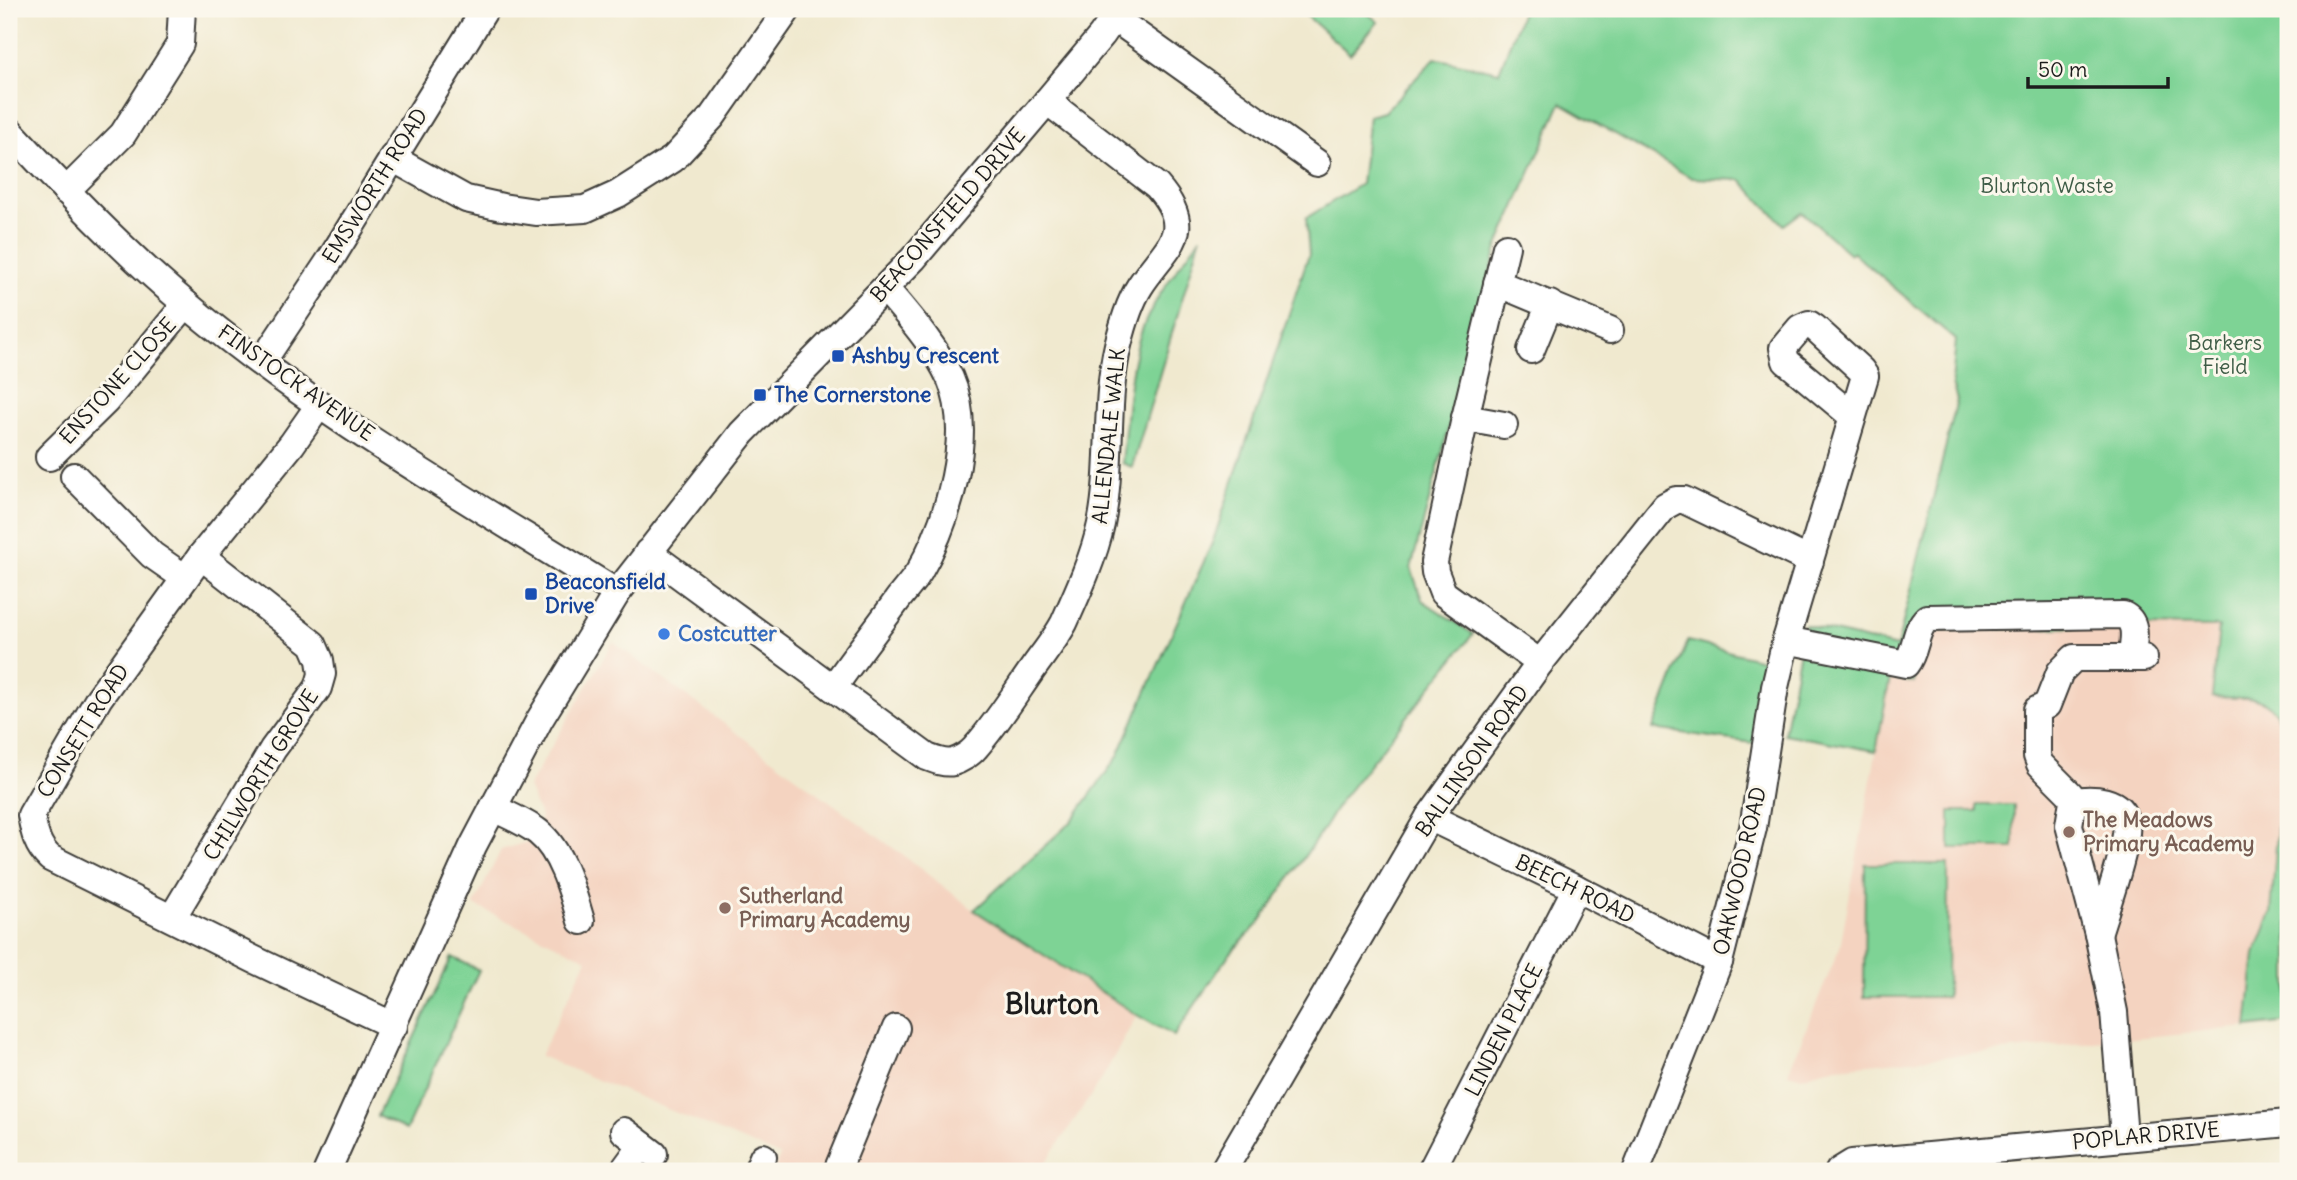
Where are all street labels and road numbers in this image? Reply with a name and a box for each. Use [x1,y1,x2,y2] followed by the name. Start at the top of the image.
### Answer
[316,103,433,268] street label: EMSWORTH ROAD
[864,122,1031,308] street label: BEACONSFIELD DRIVE
[53,312,182,450] street label: ENSTONE CLOSE
[213,318,380,447] street label: FINSTOCK AVENUE
[1086,347,1131,525] street label: ALLENDALE WALK
[31,659,135,803] street label: CONSETT ROAD
[1409,680,1534,842] street label: BALLINSON ROAD
[197,684,324,865] street label: CHILWORTH GROVE
[1707,784,1772,958] street label: OAKWOOD ROAD
[1511,848,1639,929] street label: BEECH ROAD
[1459,959,1549,1101] street label: LINDEN PLACE
[2071,1116,2221,1155] street label: POPLAR DRIVE

